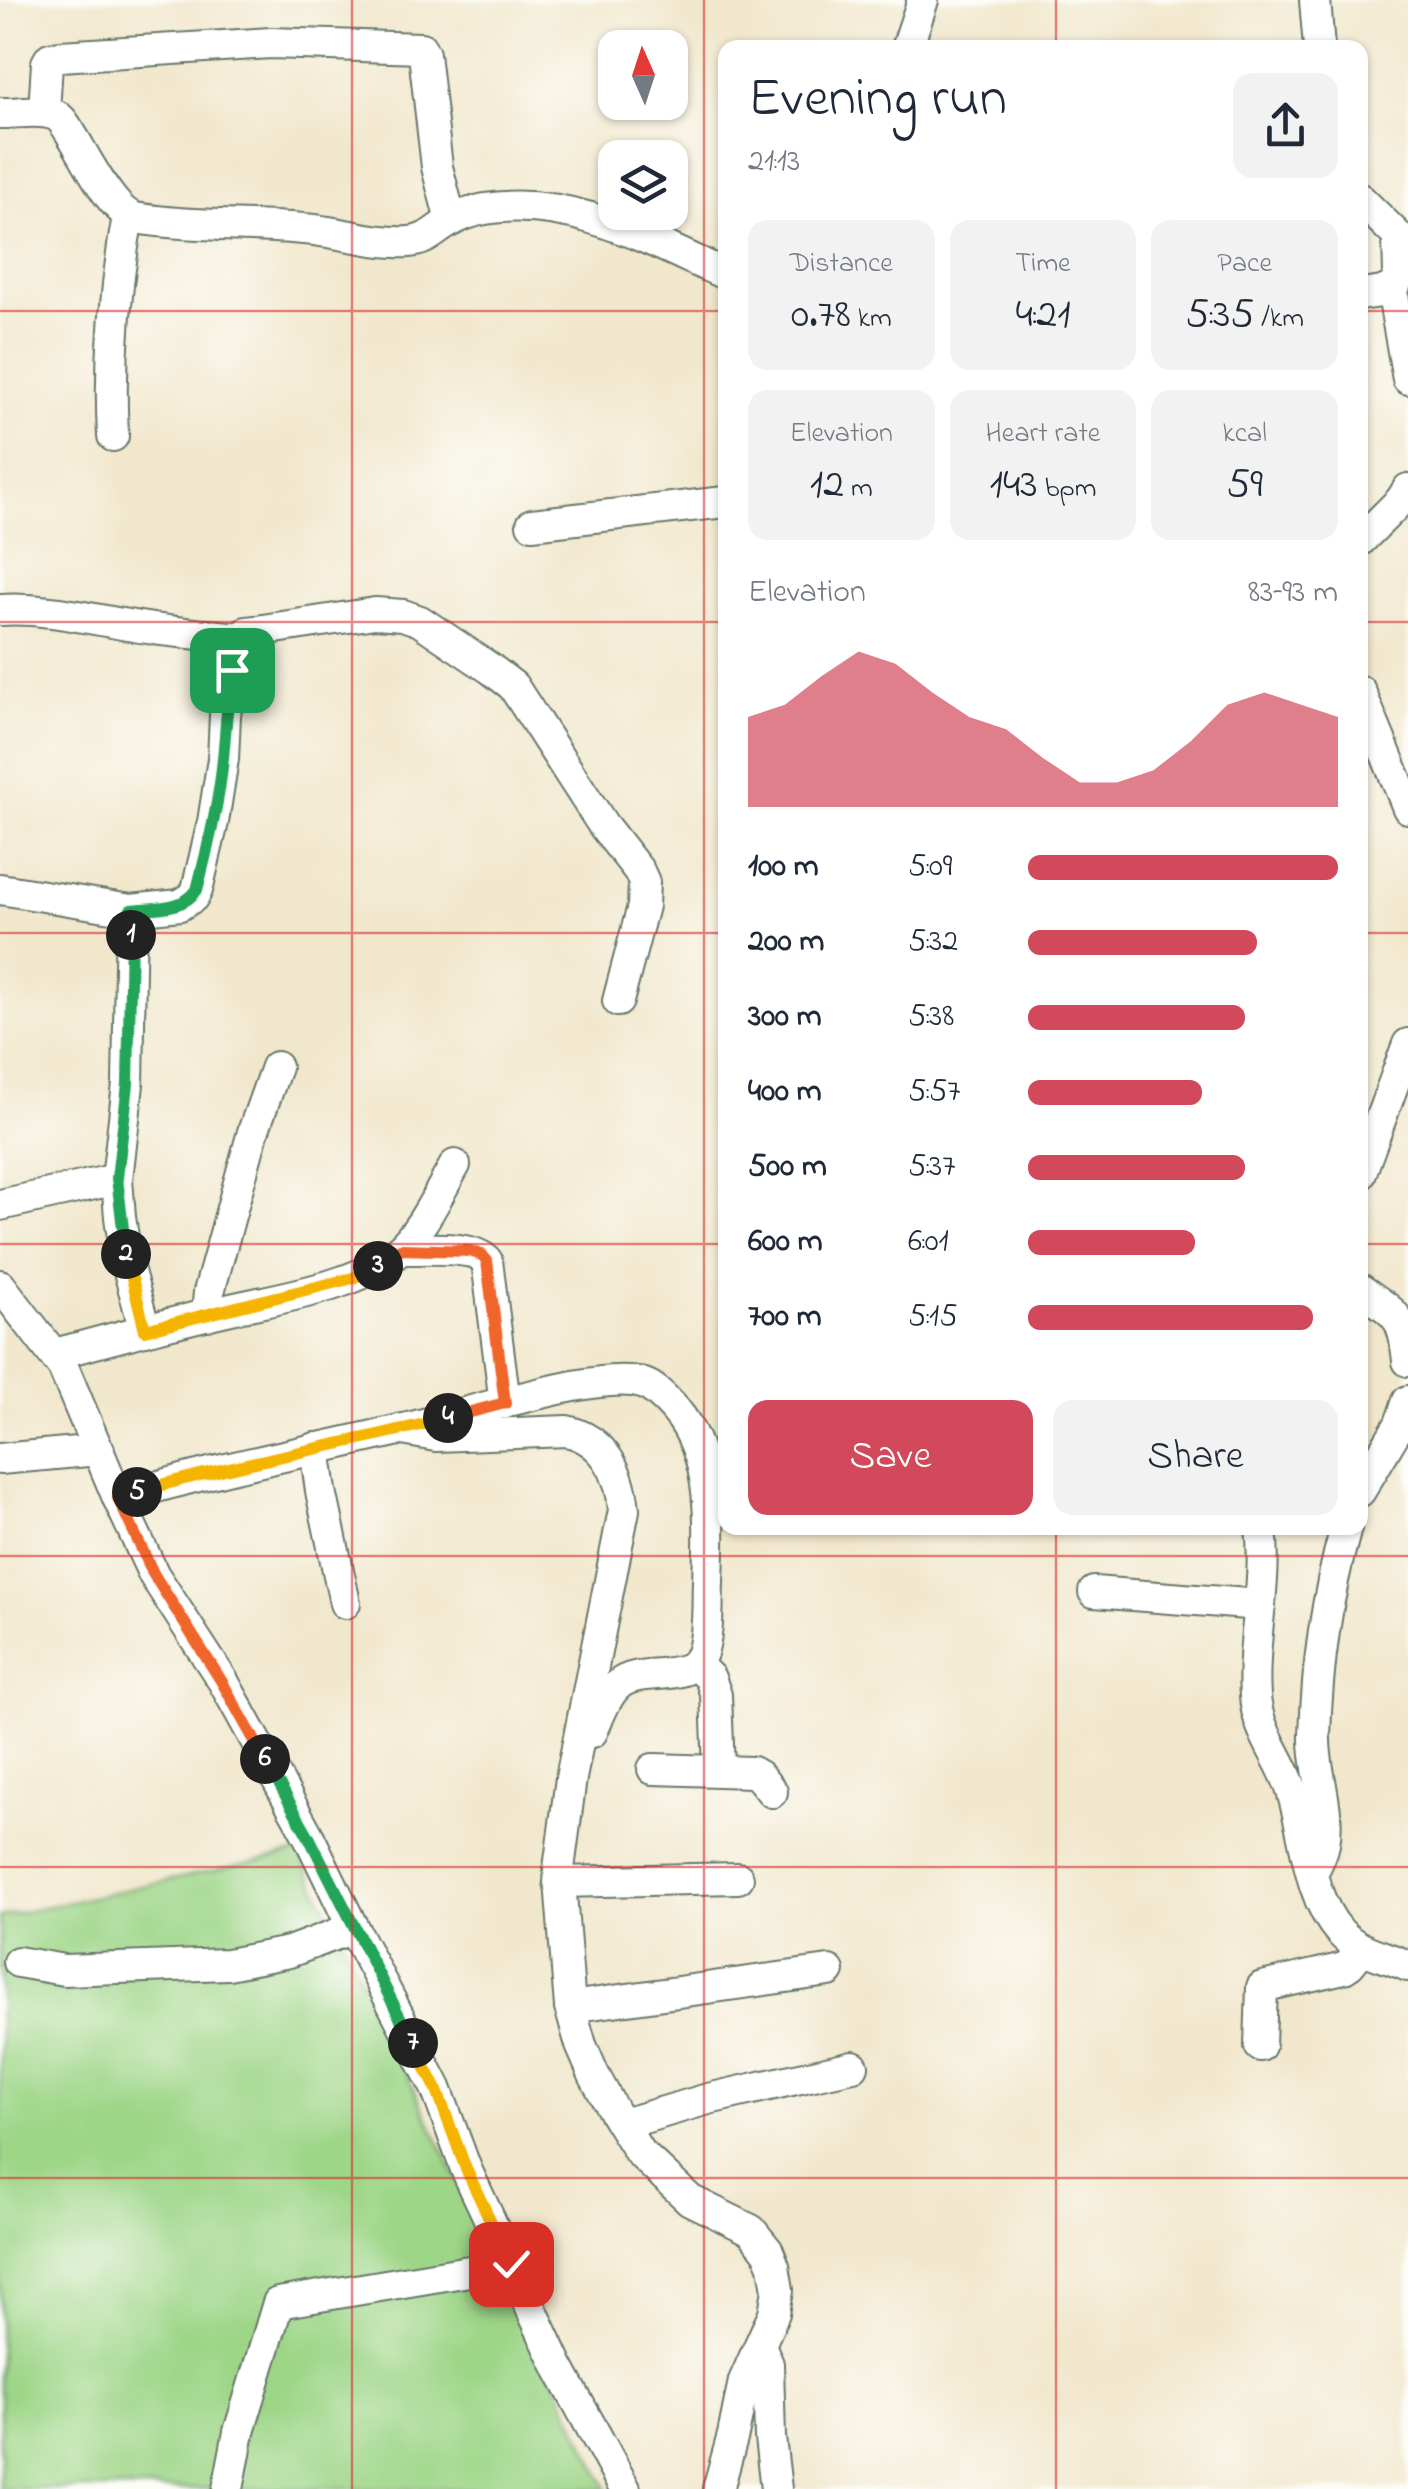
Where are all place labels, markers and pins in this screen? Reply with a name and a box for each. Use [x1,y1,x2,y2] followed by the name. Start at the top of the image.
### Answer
[190,628,275,713] pin
[106,910,156,960] pin: 1
[101,1229,151,1279] pin: 2
[353,1241,403,1291] pin: 3
[423,1393,473,1443] pin: 4
[112,1467,162,1517] pin: 5
[240,1734,290,1784] pin: 6
[388,2018,438,2068] pin: 7
[469,2222,554,2307] pin

